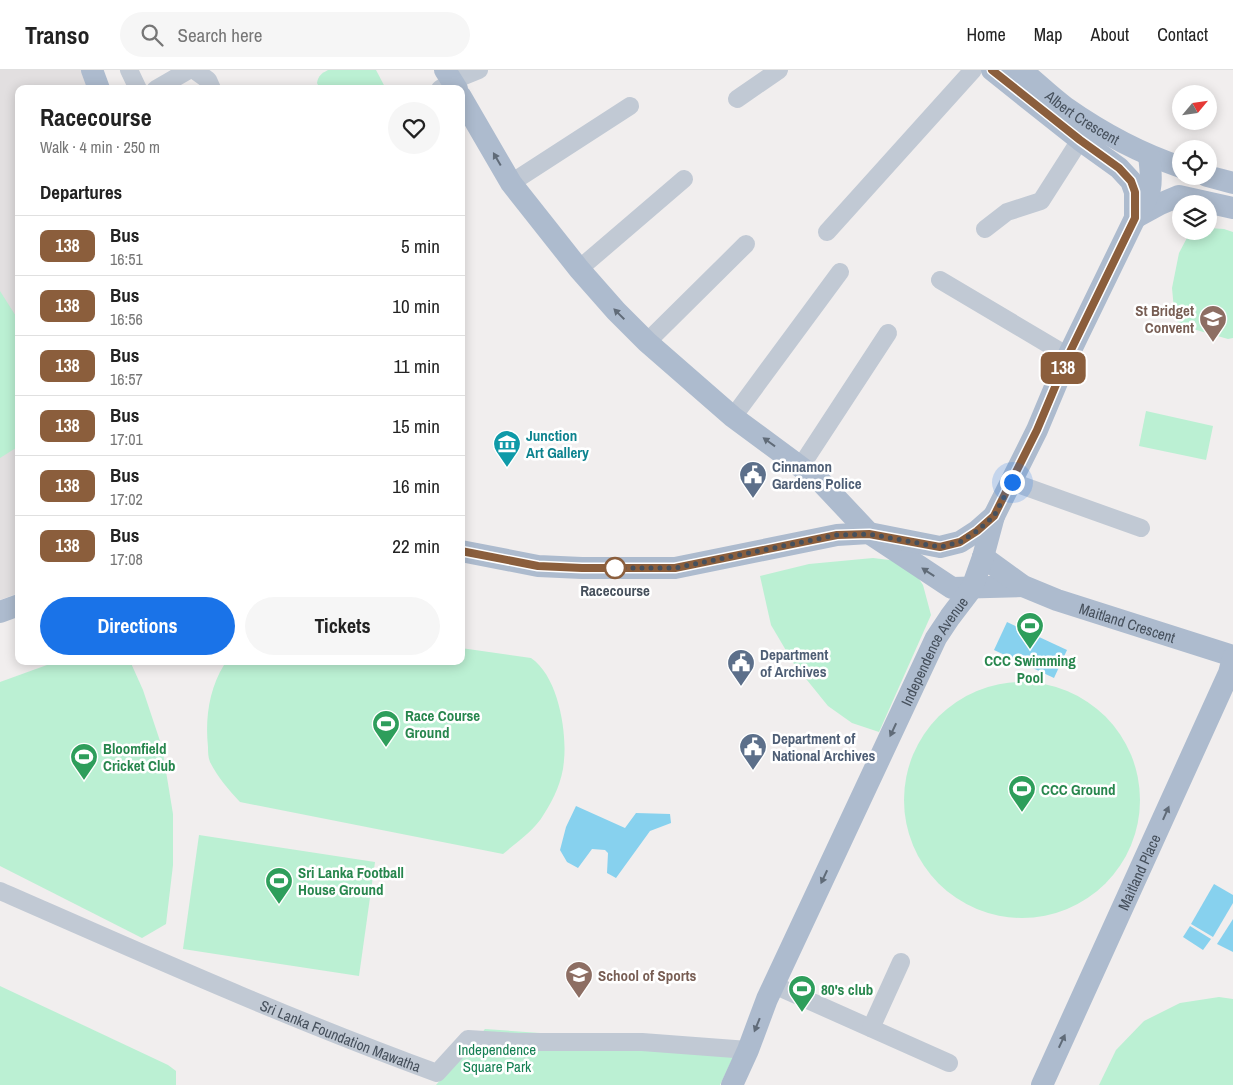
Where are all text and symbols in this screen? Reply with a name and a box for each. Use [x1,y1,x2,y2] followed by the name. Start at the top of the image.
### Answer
[120,12,470,57] search box
[25,19,90,51] text: Transo
[138,21,166,49] icon: search
[178,22,262,48] text: Search here
[966,22,1006,47] text: Home
[1034,22,1063,47] text: Map
[1091,22,1129,47] text: About
[1157,22,1208,47] text: Contact
[1040,85,1124,150] street label: Albert Crescent
[1172,85,1218,130] north arrow
[1172,85,1217,240] map controls
[40,101,152,133] text: Racecourse
[388,102,440,154] button: heart
[40,136,160,158] text: Walk · 4 min · 250 m
[1172,140,1217,185] button: locate
[493,152,502,165] one-way arrow
[40,179,122,205] text: Departures
[1172,195,1217,240] button: layers
[110,222,139,248] text: Bus
[55,233,80,258] text: 138
[401,233,440,259] text: 5 min
[110,248,143,270] text: 16:51
[110,282,139,308] text: Bus
[55,293,80,318] text: 138
[392,293,440,319] text: 10 min
[1135,300,1194,338] place label: St Bridget Convent
[1198,304,1228,343] school or university icon: St Bridget Convent
[110,308,143,330] text: 16:56
[613,308,625,320] one-way arrow
[110,342,139,368] text: Bus
[1034,352,1092,384] line badge: 138
[55,353,80,378] text: 138
[394,353,440,379] text: 11 min
[1051,355,1075,380] text: 138
[110,368,143,390] text: 16:57
[110,402,139,428] text: Bus
[55,413,80,438] text: 138
[392,413,440,439] text: 15 min
[526,425,589,463] place label: Junction Art Gallery
[110,428,143,450] text: 17:01
[492,429,522,468] museum icon: Junction Art Gallery
[763,437,776,448] one-way arrow
[772,456,862,494] place label: Cinnamon Gardens Police
[738,460,768,499] public building icon: Cinnamon Gardens Police
[110,462,139,488] text: Bus
[1000,470,1025,495] your location
[55,473,80,498] text: 138
[392,473,440,499] text: 16 min
[110,488,143,510] text: 17:02
[110,522,139,548] text: Bus
[55,533,80,558] text: 138
[392,533,440,559] text: 22 min
[110,548,143,570] text: 17:08
[604,557,626,579] marker: Racecourse
[921,567,935,577] one-way arrow
[580,580,650,601] place label: Racecourse
[895,592,973,709] street label: Independence Avenue
[40,597,235,655] button: Directions
[245,597,440,655] button: Tickets
[1077,597,1179,648] street label: Maitland Crescent
[1015,611,1045,650] sports icon: CCC Swimming Pool
[760,644,828,682] place label: Department of Archives
[726,648,756,687] public building icon: Department of Archives
[984,650,1076,688] place label: CCC Swimming Pool
[405,705,480,743] place label: Race Course Ground
[371,709,401,748] sports icon: Race Course Ground
[889,723,897,737] one-way arrow
[772,728,876,766] place label: Department of National Archives
[738,732,768,771] public building icon: Department of National Archives
[103,738,175,776] place label: Bloomfield Cricket Club
[69,742,99,781] sports icon: Bloomfield Cricket Club
[1007,774,1037,813] sports icon: CCC Ground
[1041,779,1115,800] place label: CCC Ground
[1163,806,1171,820] one-way arrow
[1112,830,1165,913] street label: Maitland Place
[298,862,404,900] place label: Sri Lanka Football House Ground
[264,866,294,905] sports icon: Sri Lanka Football House Ground
[820,870,828,884] one-way arrow
[564,960,594,999] school or university icon: School of Sports
[598,965,697,986] place label: School of Sports
[787,974,817,1013] sports icon: 80's club
[821,979,873,1000] place label: 80's club
[257,994,424,1077] street label: Sri Lanka Foundation Mawatha
[753,1018,761,1033] one-way arrow
[1059,1034,1067,1048] one-way arrow
[458,1039,536,1077] park label: Independence Square Park

